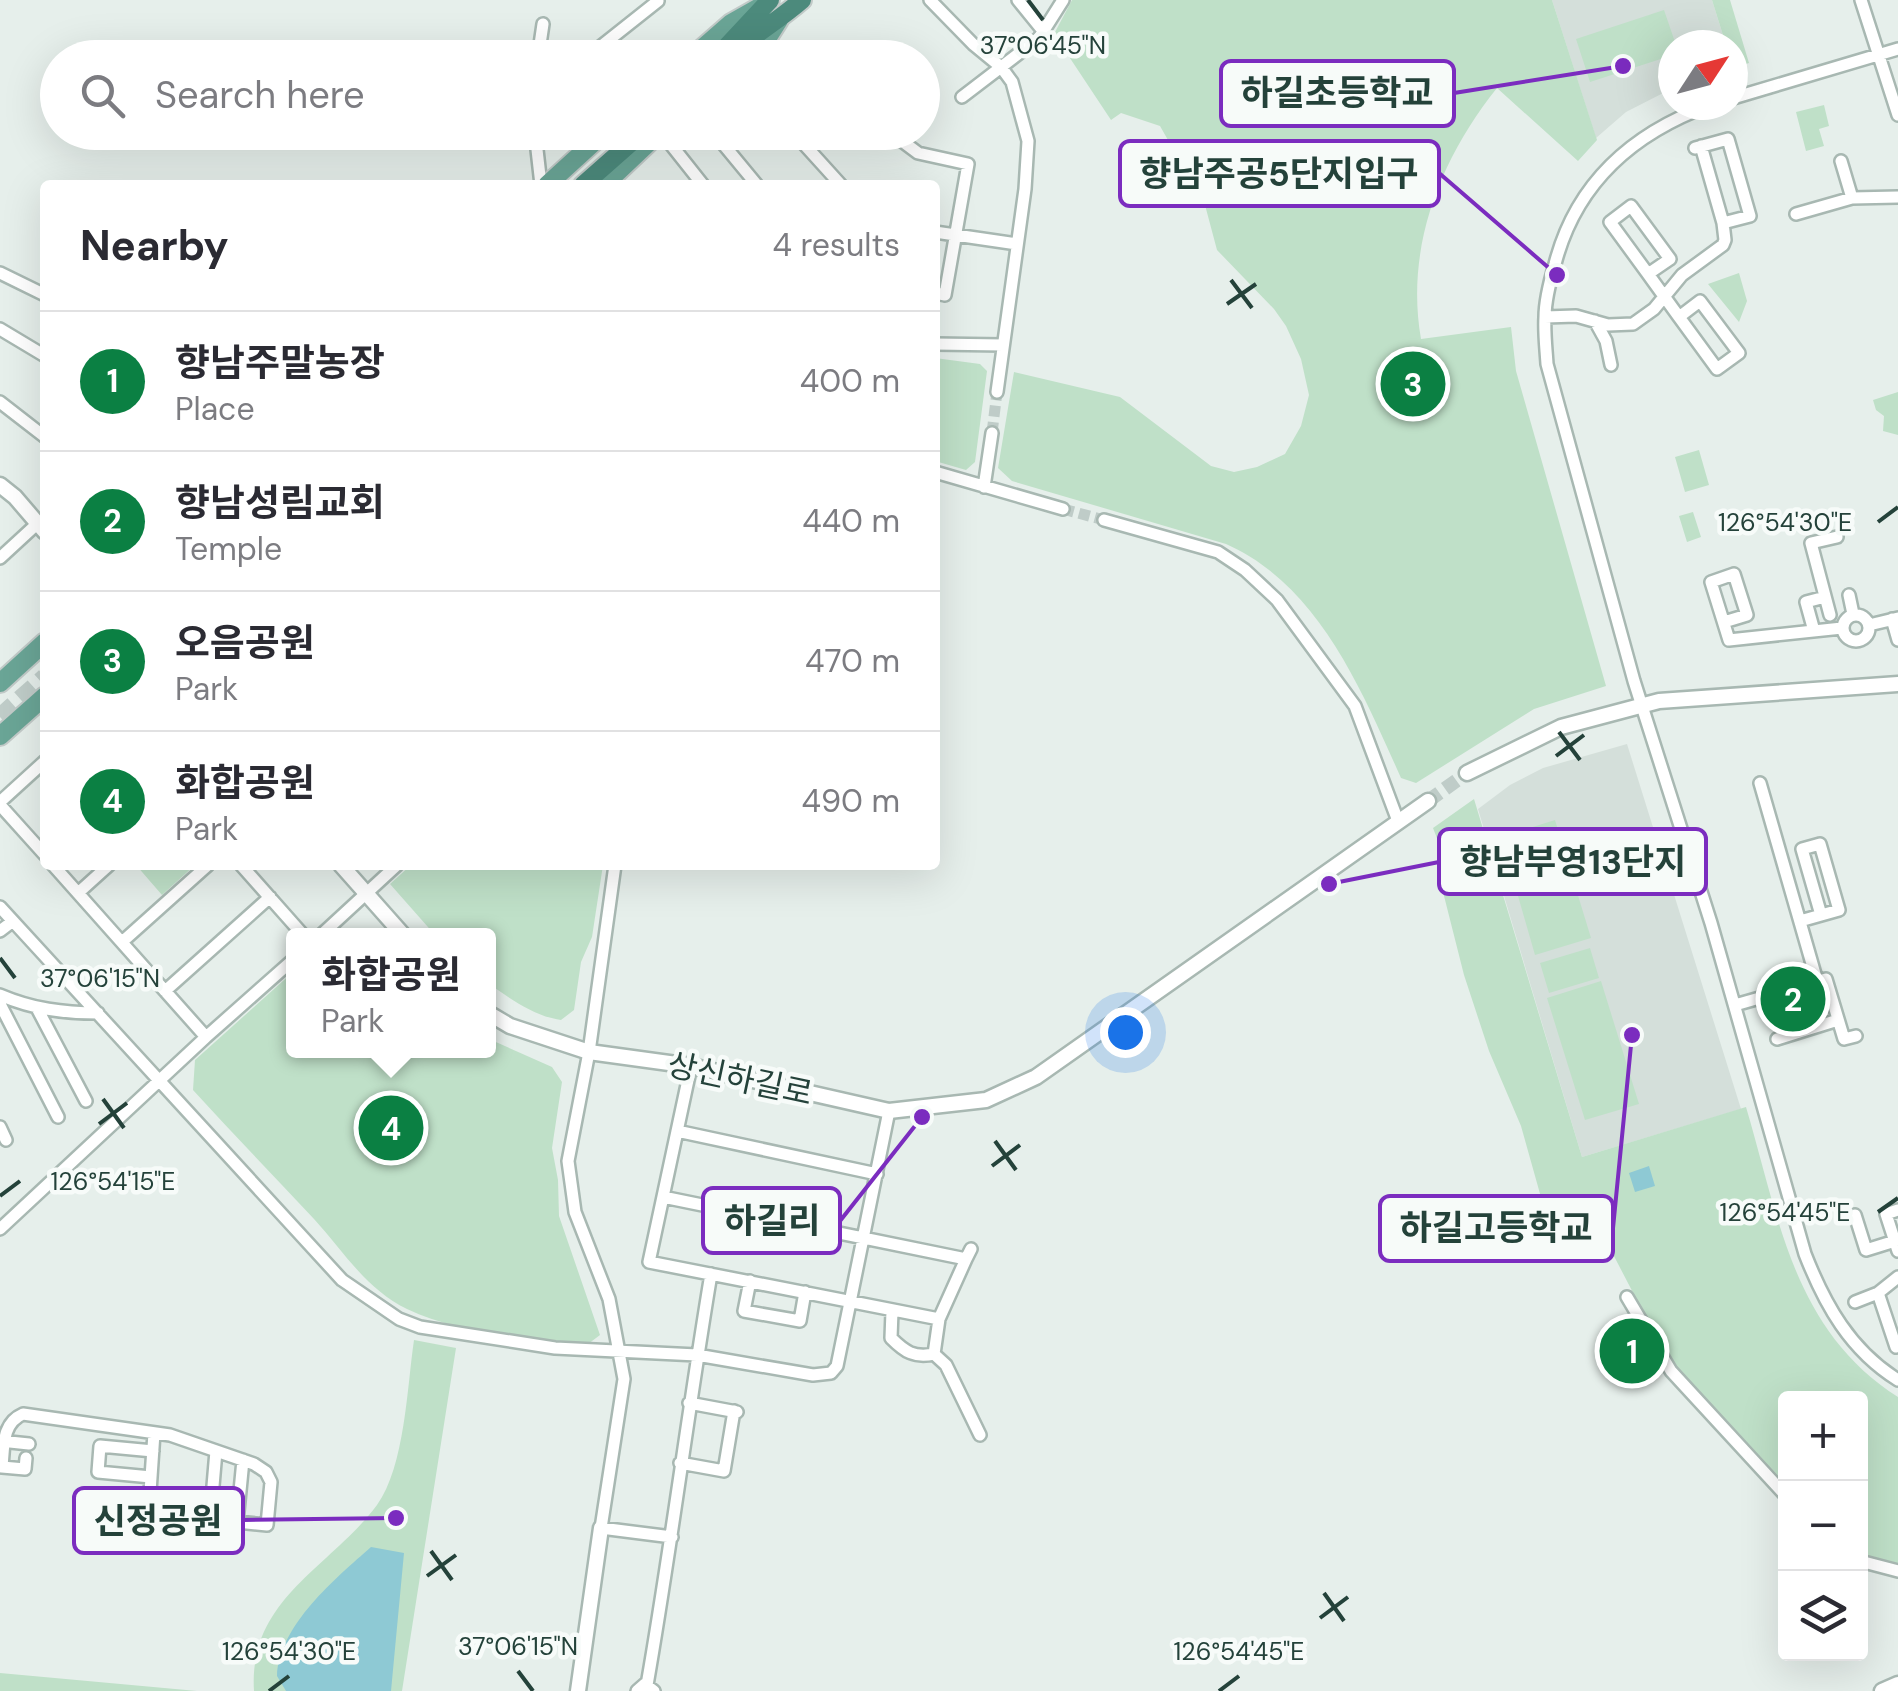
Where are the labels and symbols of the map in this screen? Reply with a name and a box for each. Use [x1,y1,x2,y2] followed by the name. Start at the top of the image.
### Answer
[980,29,1106,62] text: 37°06'45"N
[1658,30,1748,120] north arrow
[1221,61,1454,126] callout: 하길초등학교
[1240,70,1434,116] text: 하길초등학교
[1120,141,1439,206] callout: 향남주공5단지입구
[1139,151,1419,197] text: 향남주공5단지입구
[1380,346,1446,422] pin: 3
[1718,506,1852,539] text: 126°54'30"E
[1439,829,1706,894] callout: 향남부영13단지
[1459,839,1687,885] text: 향남부영13단지
[40,962,160,995] text: 37°06'15"N
[1760,962,1826,1036] pin: 2
[1100,1007,1151,1058] your location
[664,1043,816,1115] street label: 상신하길로
[358,1090,424,1166] pin: 4
[51,1165,175,1198] text: 126°54'15"E
[703,1188,840,1253] callout: 하길리
[1380,1196,1613,1261] callout: 하길고등학교
[1720,1196,1850,1229] text: 126°54'45"E
[724,1198,820,1244] text: 하길리
[1399,1205,1593,1251] text: 하길고등학교
[1600,1314,1664,1388] pin: 1
[74,1488,243,1553] callout: 신정공원
[94,1498,222,1544] text: 신정공원
[458,1630,578,1663] text: 37°06'15"N
[222,1635,356,1668] text: 126°54'30"E
[1174,1635,1304,1668] text: 126°54'45"E

